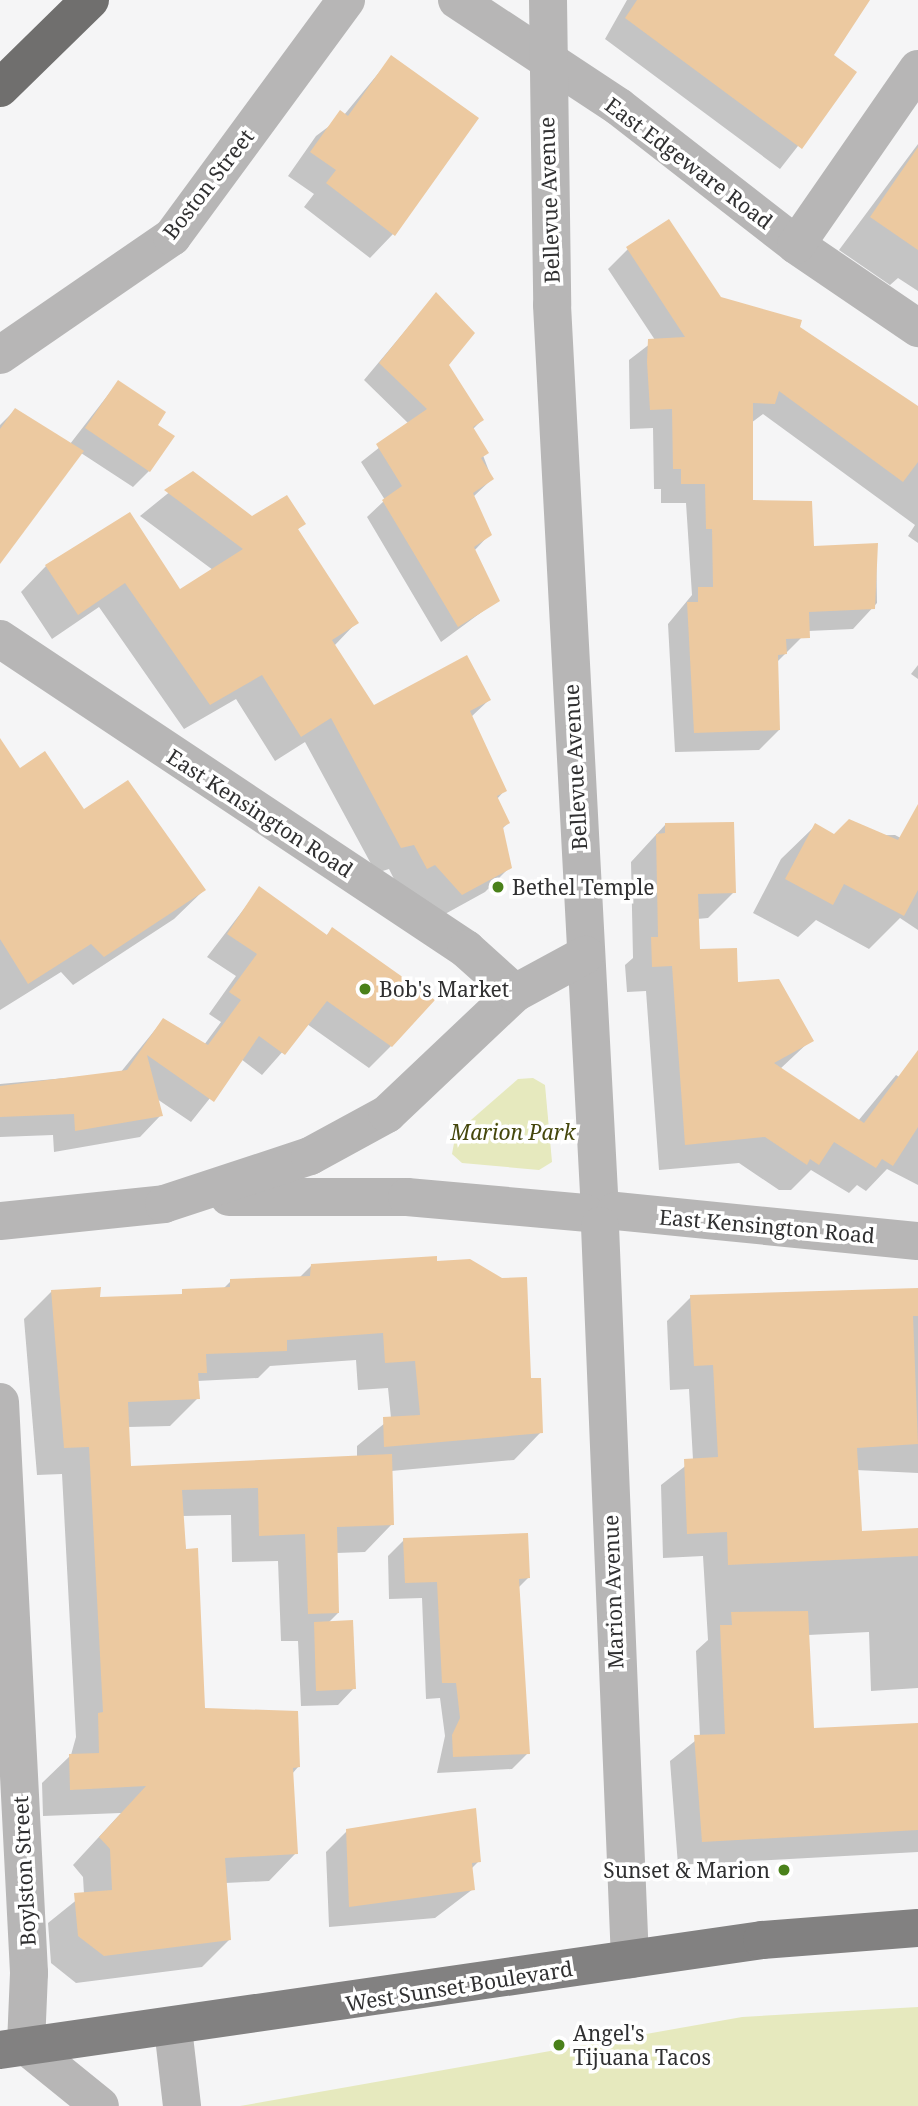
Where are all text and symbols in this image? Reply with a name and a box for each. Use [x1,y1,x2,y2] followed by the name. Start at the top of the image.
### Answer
[600,92,778,234] street label: East Edgeware Road
[534,116,564,284] street label: Bellevue Avenue
[157,124,259,244] street label: Boston Street
[558,683,592,851] street label: Bellevue Avenue
[162,743,358,883] street label: East Kensington Road
[512,874,654,900] place label: Bethel Temple
[490,879,506,895] marker: Bethel Temple
[379,976,509,1002] place label: Bob's Market
[357,981,373,997] marker: Bob's Market
[450,1119,576,1145] park label: Marion Park
[658,1204,876,1248] street label: East Kensington Road
[598,1514,628,1670] street label: Marion Avenue
[7,1795,41,1947] street label: Boylston Street
[603,1857,770,1883] place label: Sunset & Marion
[776,1862,792,1878] marker: Sunset & Marion
[344,1956,574,2016] street label: West Sunset Boulevard
[573,2020,711,2070] place label: Angel's Tijuana Tacos
[551,2037,567,2053] marker: Angel's Tijuana Tacos

